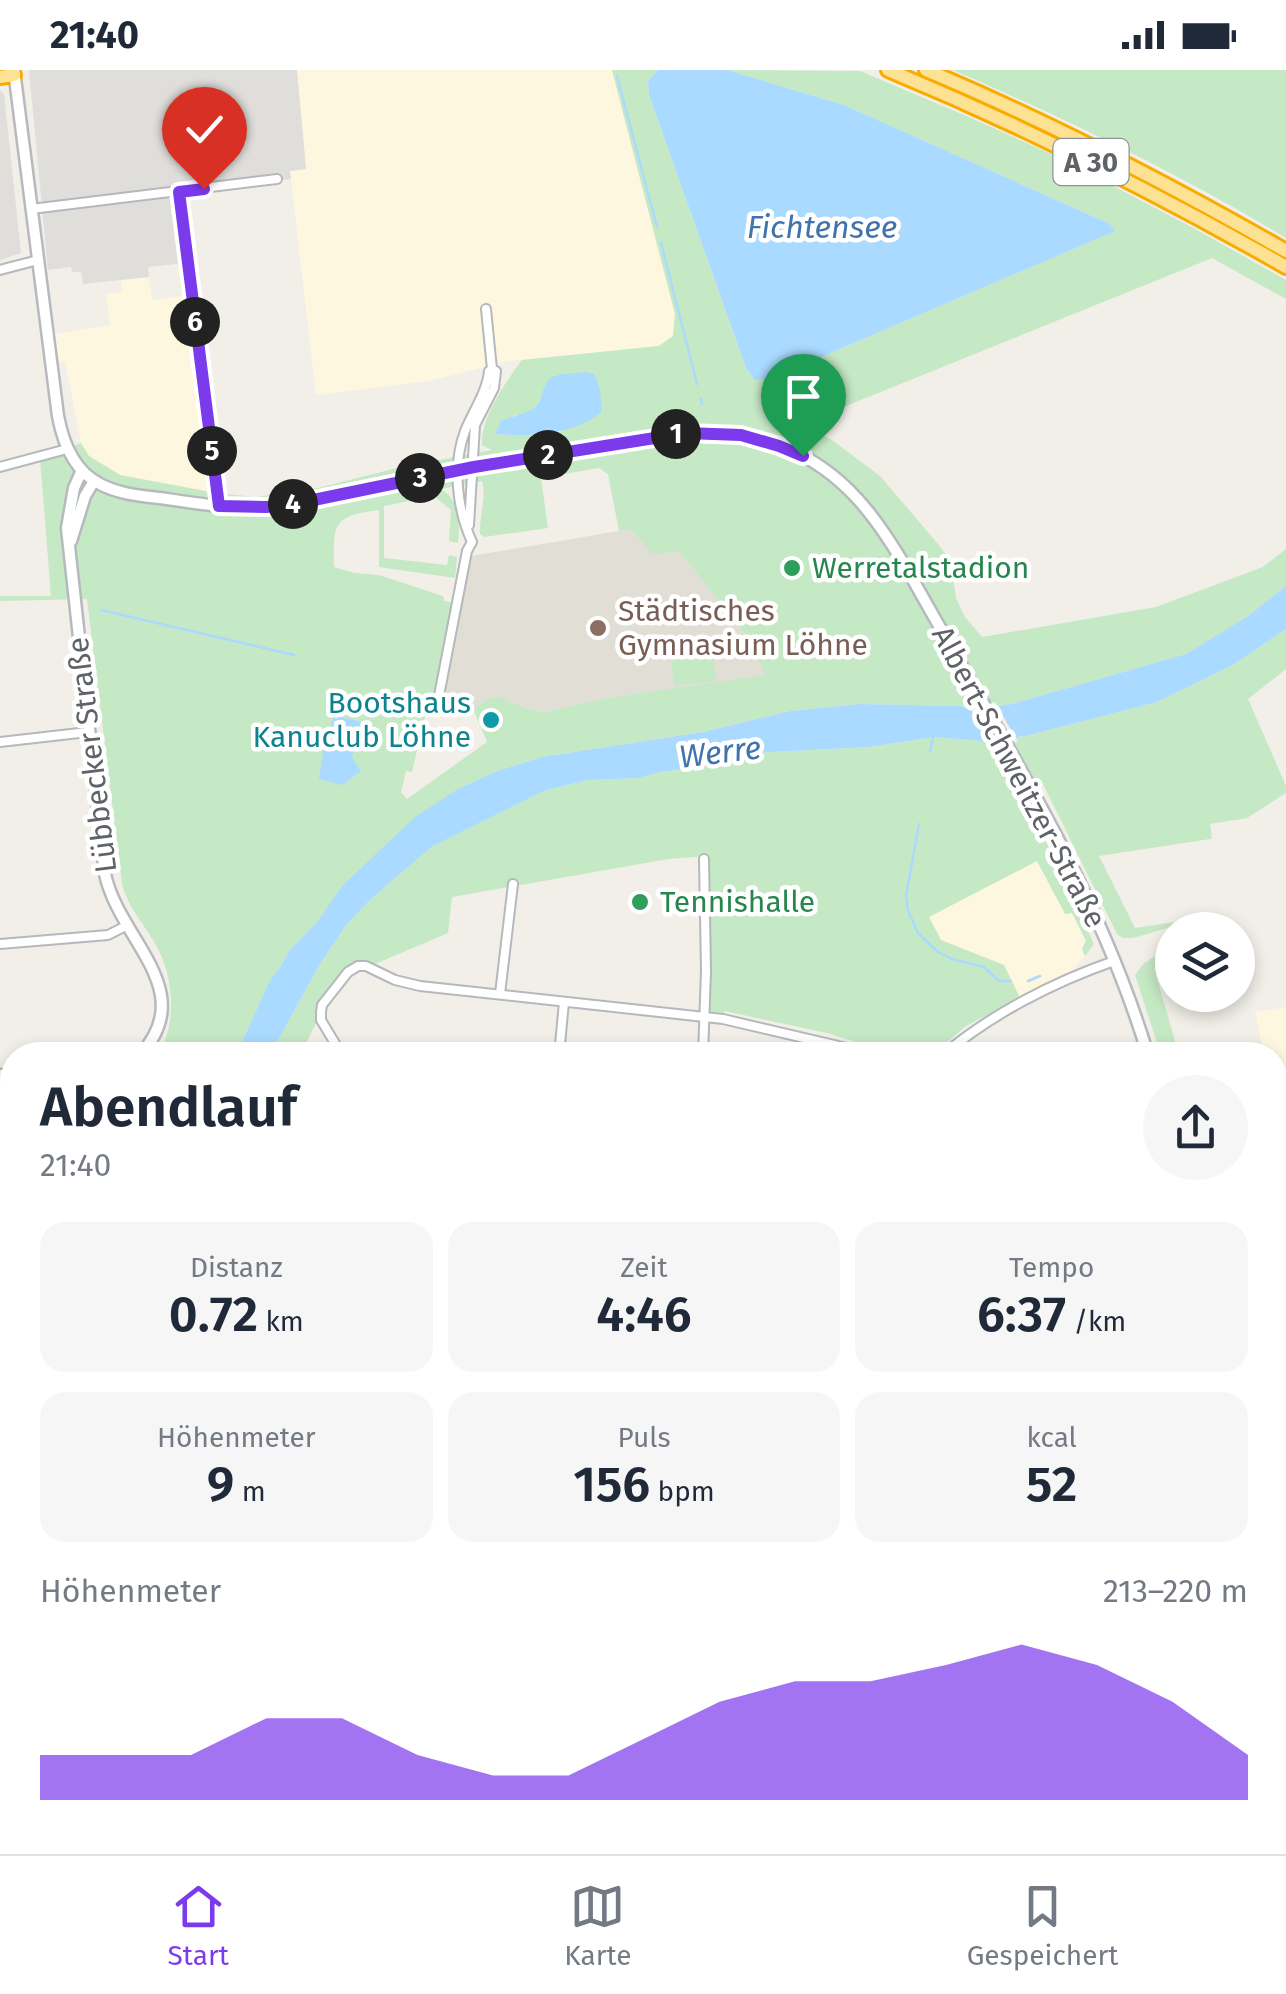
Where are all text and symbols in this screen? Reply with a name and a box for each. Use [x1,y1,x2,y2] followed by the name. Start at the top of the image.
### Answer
[50,12,139,58] text: 21:40
[162,87,247,190] pin
[177,102,232,157] icon: check
[1054,139,1128,185] road number: A 30
[747,208,897,246] water label: Fichtensee
[170,297,220,347] pin: 6
[187,305,203,338] text: 6
[761,354,846,457] pin
[776,369,831,424] icon: arrive
[651,409,701,459] pin: 1
[670,417,683,450] text: 1
[187,426,237,476] pin: 5
[523,430,573,480] pin: 2
[204,434,220,467] text: 5
[541,438,555,471] text: 2
[395,453,445,503] pin: 3
[413,461,427,494] text: 3
[268,479,318,529] pin: 4
[285,487,301,520] text: 4
[812,550,1029,586] place label: Werretalstadion
[781,557,803,579] marker: Werretalstadion
[618,593,868,663] place label: Städtisches Gymnasium Löhne
[587,617,609,639] marker: Städtisches Gymnasium Löhne
[924,620,1114,934] street label: Albert-Schweitzer-Straße
[60,635,124,875] street label: Lübbecker Straße
[253,685,471,755] place label: Bootshaus Kanuclub Löhne
[480,709,502,731] marker: Bootshaus Kanuclub Löhne
[677,728,763,776] water label: Werre
[660,884,815,920] place label: Tennishalle
[629,891,651,913] marker: Tennishalle
[1155,912,1255,1012] map controls
[1155,912,1255,1012] button: layers
[40,1075,297,1141] text: Abendlauf
[1143,1075,1248,1180] button: share
[40,1146,111,1184] text: 21:40
[190,1251,283,1284] text: Distanz
[620,1251,668,1284] text: Zeit
[1009,1251,1094,1284] text: Tempo
[169,1284,258,1344] text: 0.72
[596,1284,692,1344] text: 4:46
[977,1284,1066,1344] text: 6:37
[258,1305,304,1338] text: km
[1066,1305,1126,1338] text: /km
[157,1421,316,1454] text: Höhenmeter
[617,1421,671,1454] text: Puls
[1026,1421,1077,1454] text: kcal
[207,1454,234,1514] text: 9
[573,1454,650,1514] text: 156
[1026,1454,1077,1514] text: 52
[234,1475,266,1508] text: m
[650,1475,715,1508] text: bpm
[40,1572,221,1610] text: Höhenmeter
[1103,1572,1248,1610] text: 213–220 m
[168,1879,229,1972] tab: Start
[564,1879,631,1972] tab: Karte
[967,1879,1118,1972] tab: Gespeichert

